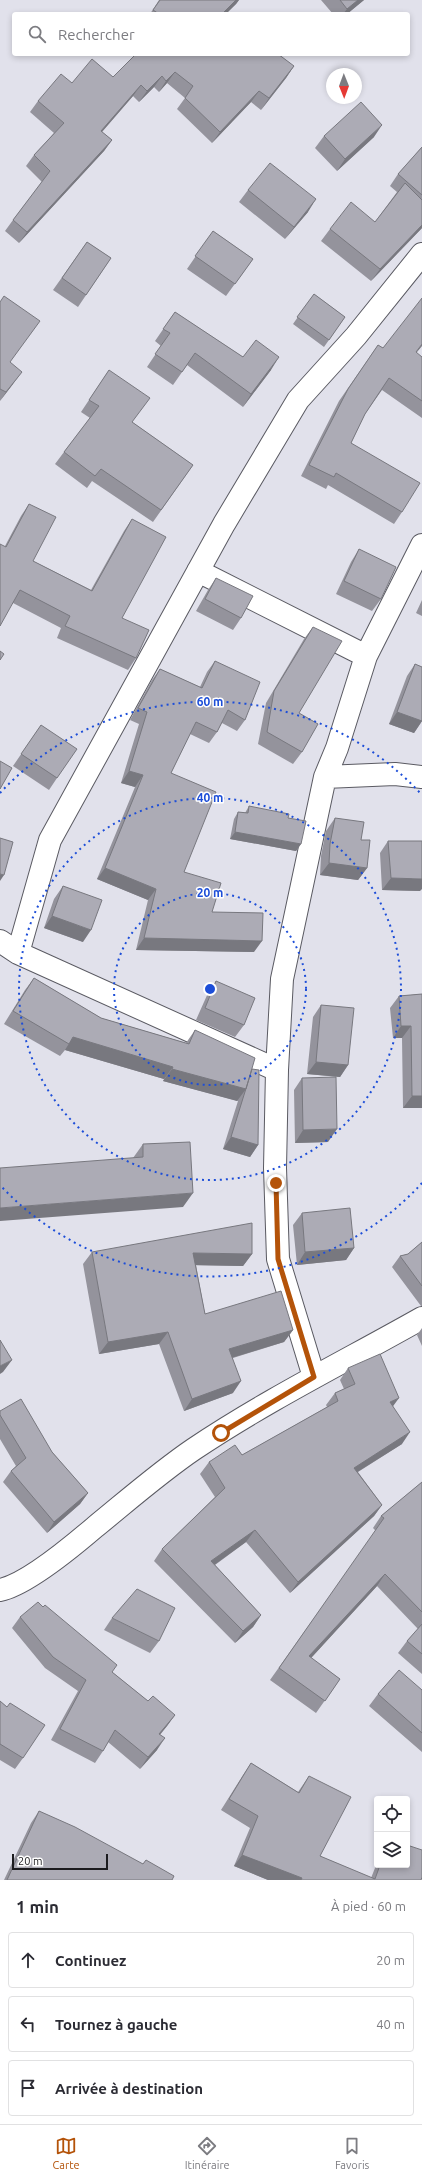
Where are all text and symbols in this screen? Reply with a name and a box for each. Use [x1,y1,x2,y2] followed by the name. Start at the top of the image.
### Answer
[12,12,410,56] search box
[26,23,48,45] icon: search
[58,26,135,43] text: Rechercher
[326,68,362,104] north arrow
[197,695,223,708] text: 60 m
[197,791,223,804] text: 40 m
[197,886,223,899] text: 20 m
[203,982,217,996] centre of rings
[267,1174,285,1192] route end
[212,1424,230,1442] route start
[374,1796,410,1868] map controls
[374,1796,410,1832] button: locate
[374,1832,410,1868] button: layers
[12,1852,108,1871] scale bar
[18,1855,42,1867] text: 20 m
[16,1897,59,1916] text: 1 min
[331,1899,406,1913] text: À pied · 60 m
[17,1949,39,1971] icon: ahead
[55,1952,126,1969] text: Continuez
[376,1953,405,1967] text: 20 m
[17,2013,39,2035] icon: left
[55,2016,178,2033] text: Tournez à gauche
[376,2017,405,2031] text: 40 m
[17,2077,39,2099] icon: arrive
[55,2080,203,2097] text: Arrivée à destination
[53,2135,80,2171] tab: Carte
[185,2135,230,2171] tab: Itinéraire
[335,2135,369,2171] tab: Favoris

